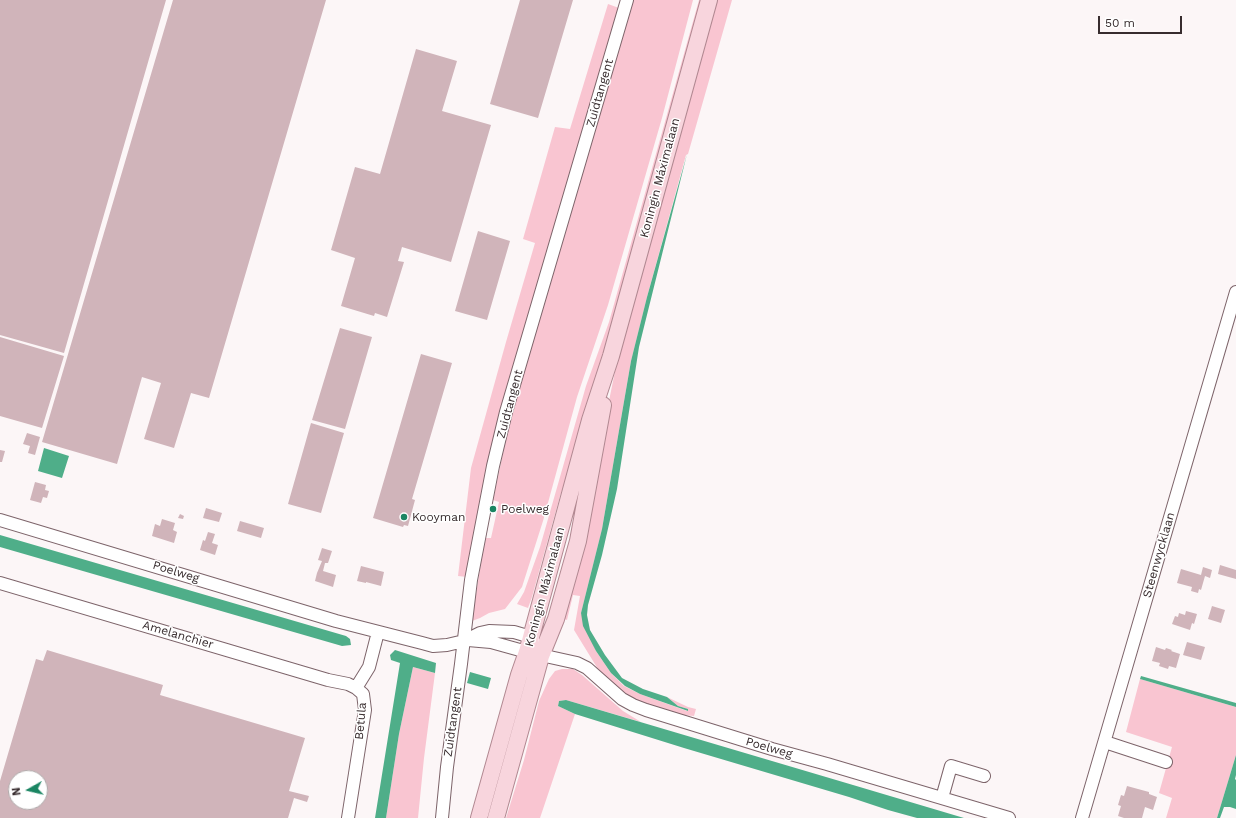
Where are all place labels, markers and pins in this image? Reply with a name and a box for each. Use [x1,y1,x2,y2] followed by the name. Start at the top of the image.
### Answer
[501,502,549,516] place label: Poelweg
[488,504,498,514] marker: Poelweg
[412,510,465,524] place label: Kooyman
[399,512,409,522] marker: Kooyman

